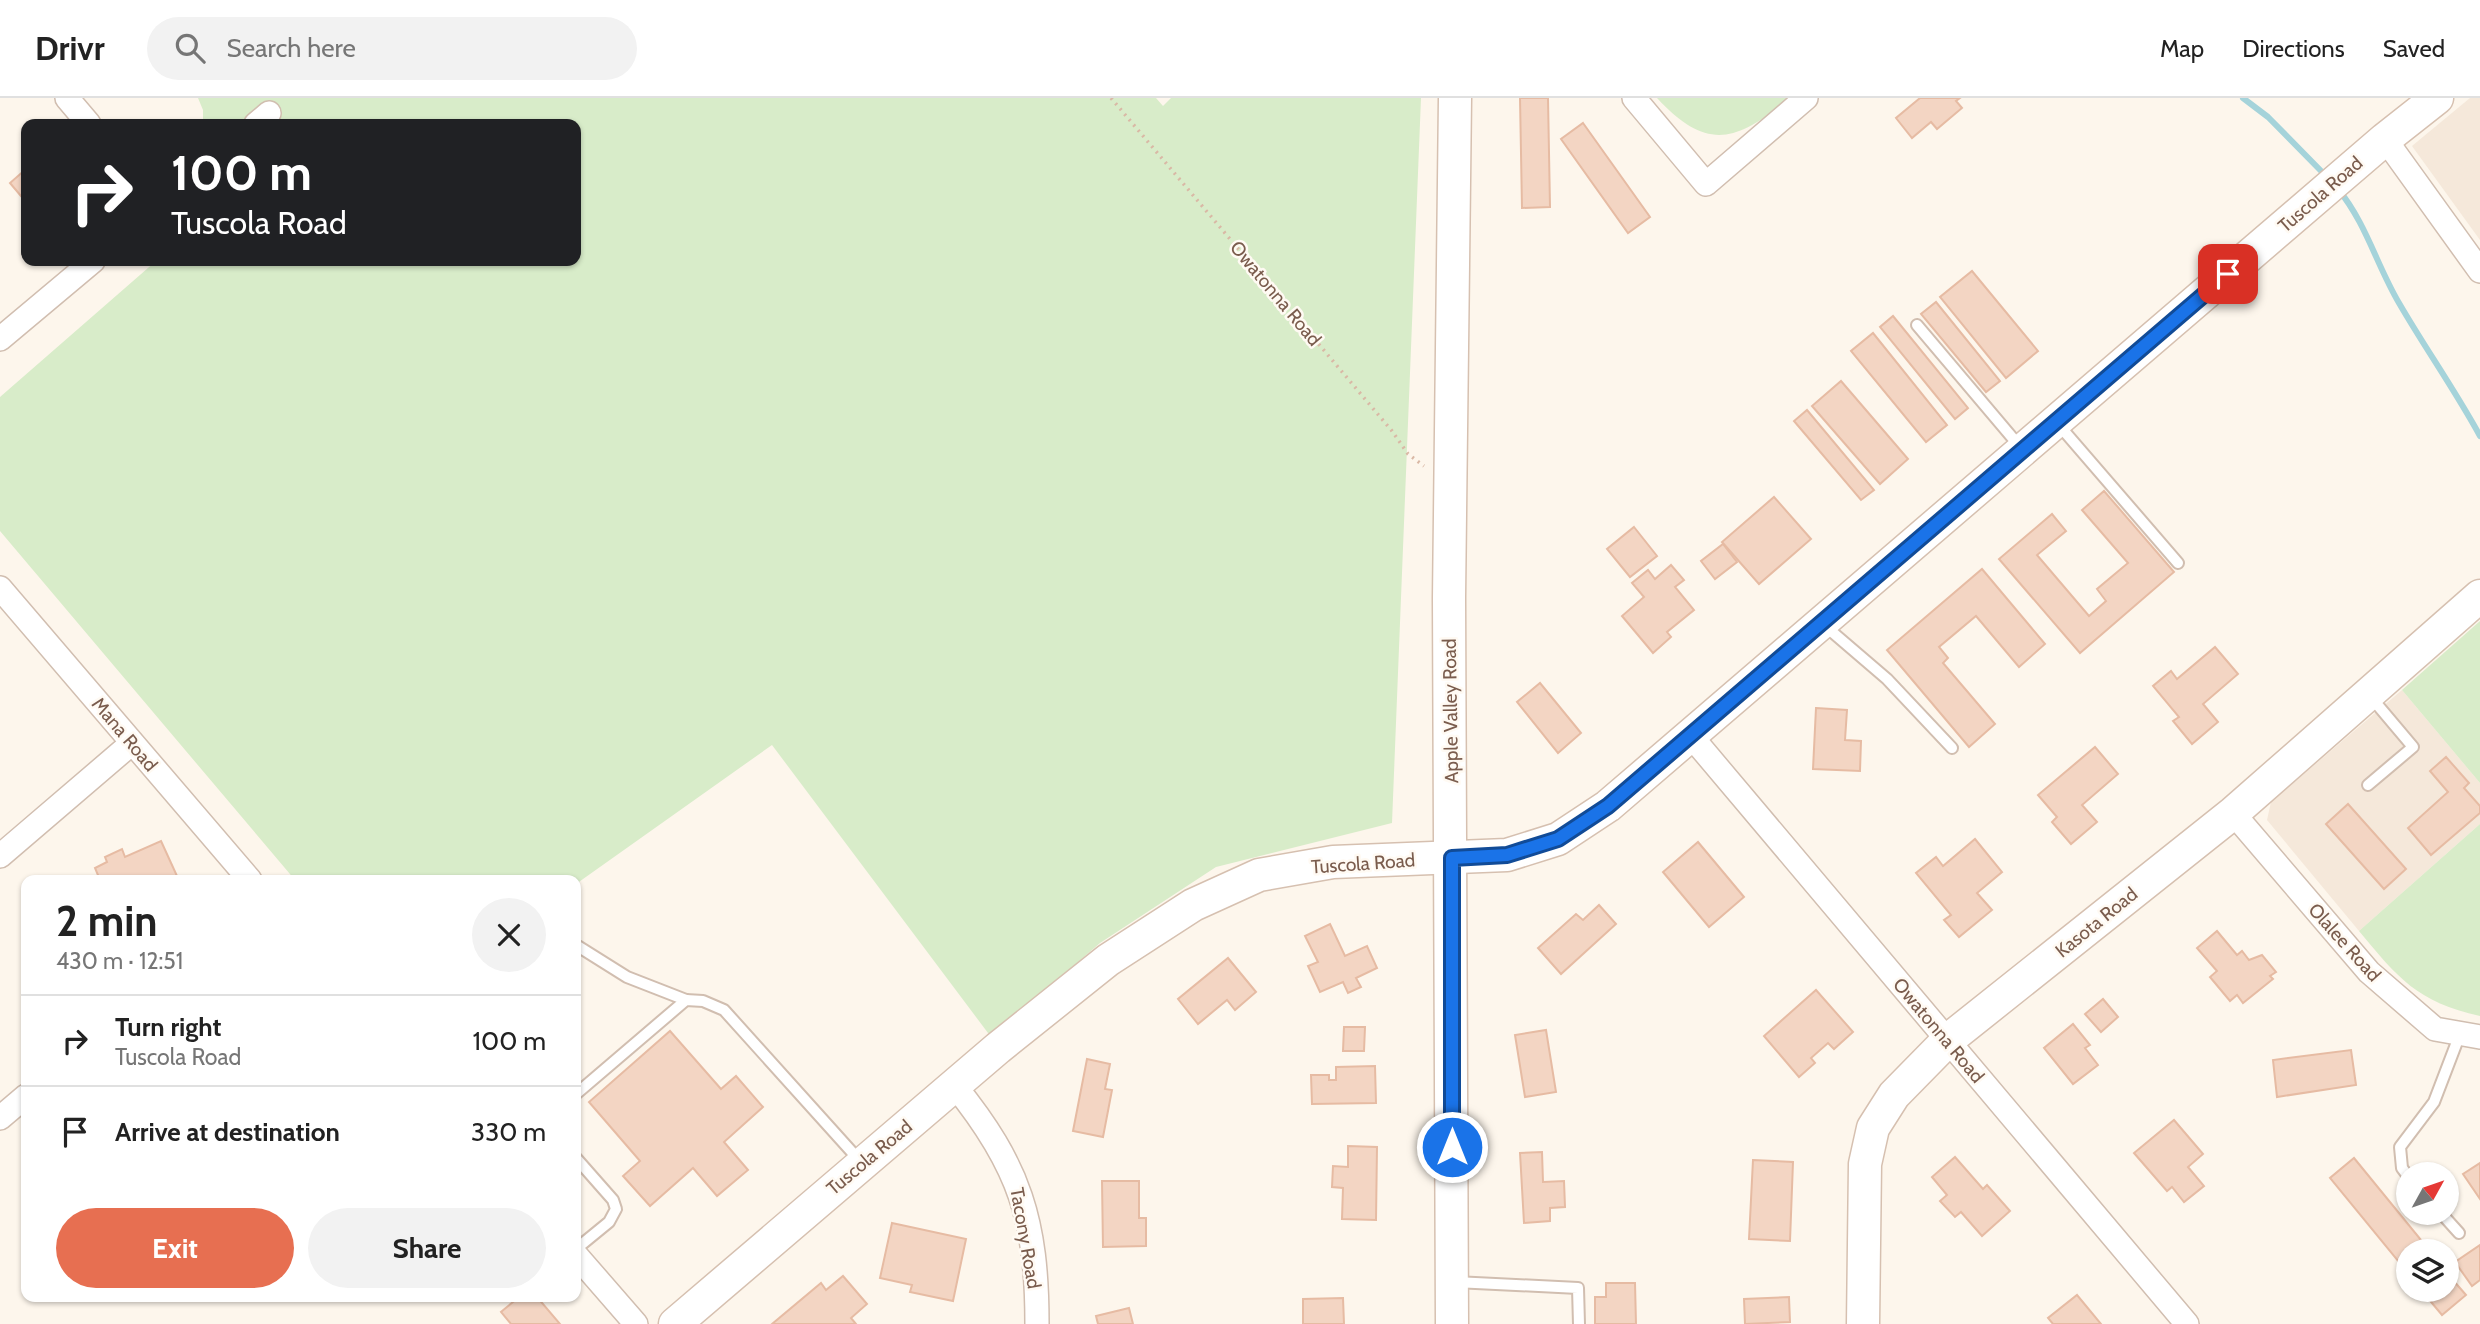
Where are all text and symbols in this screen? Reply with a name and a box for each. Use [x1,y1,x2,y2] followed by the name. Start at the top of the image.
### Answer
[147,17,637,80] search box
[35,28,105,68] text: Drivr
[171,29,209,67] icon: search
[227,32,356,64] text: Search here
[2160,34,2204,63] text: Map
[2242,34,2345,63] text: Directions
[2383,34,2445,63] text: Saved
[171,143,312,202] text: 100 m
[56,147,147,238] icon: right
[2273,151,2367,237] street label: Tuscola Road
[171,203,347,242] text: Tuscola Road
[1225,236,1326,350] street label: Owatonna Road
[2198,244,2258,304] pin
[2209,255,2247,293] icon: arrive
[1438,638,1463,784] street label: Apple Valley Road
[87,693,162,776] street label: Mana Road
[1310,848,1416,879] street label: Tuscola Road
[2051,882,2142,963] street label: Kasota Road
[56,895,157,947] text: 2 min
[472,898,546,972] button: close
[2303,898,2386,986] street label: Olalee Road
[56,947,183,975] text: 430 m · 12:51
[1888,973,1989,1087] street label: Owatonna Road
[115,1011,221,1043] text: Turn right
[56,1022,94,1060] icon: right
[473,1025,546,1057] text: 100 m
[115,1043,241,1071] text: Tuscola Road
[1415,1110,1489,1184] position arrow
[56,1113,94,1151] icon: arrive
[822,1115,917,1200] street label: Tuscola Road
[115,1116,340,1148] text: Arrive at destination
[471,1116,546,1148] text: 330 m
[2396,1162,2459,1225] north arrow
[2396,1162,2459,1302] map controls
[1005,1186,1046,1291] street label: Tacony Road
[56,1208,294,1288] button: Exit
[308,1208,546,1288] button: Share
[2396,1239,2459,1302] button: layers

